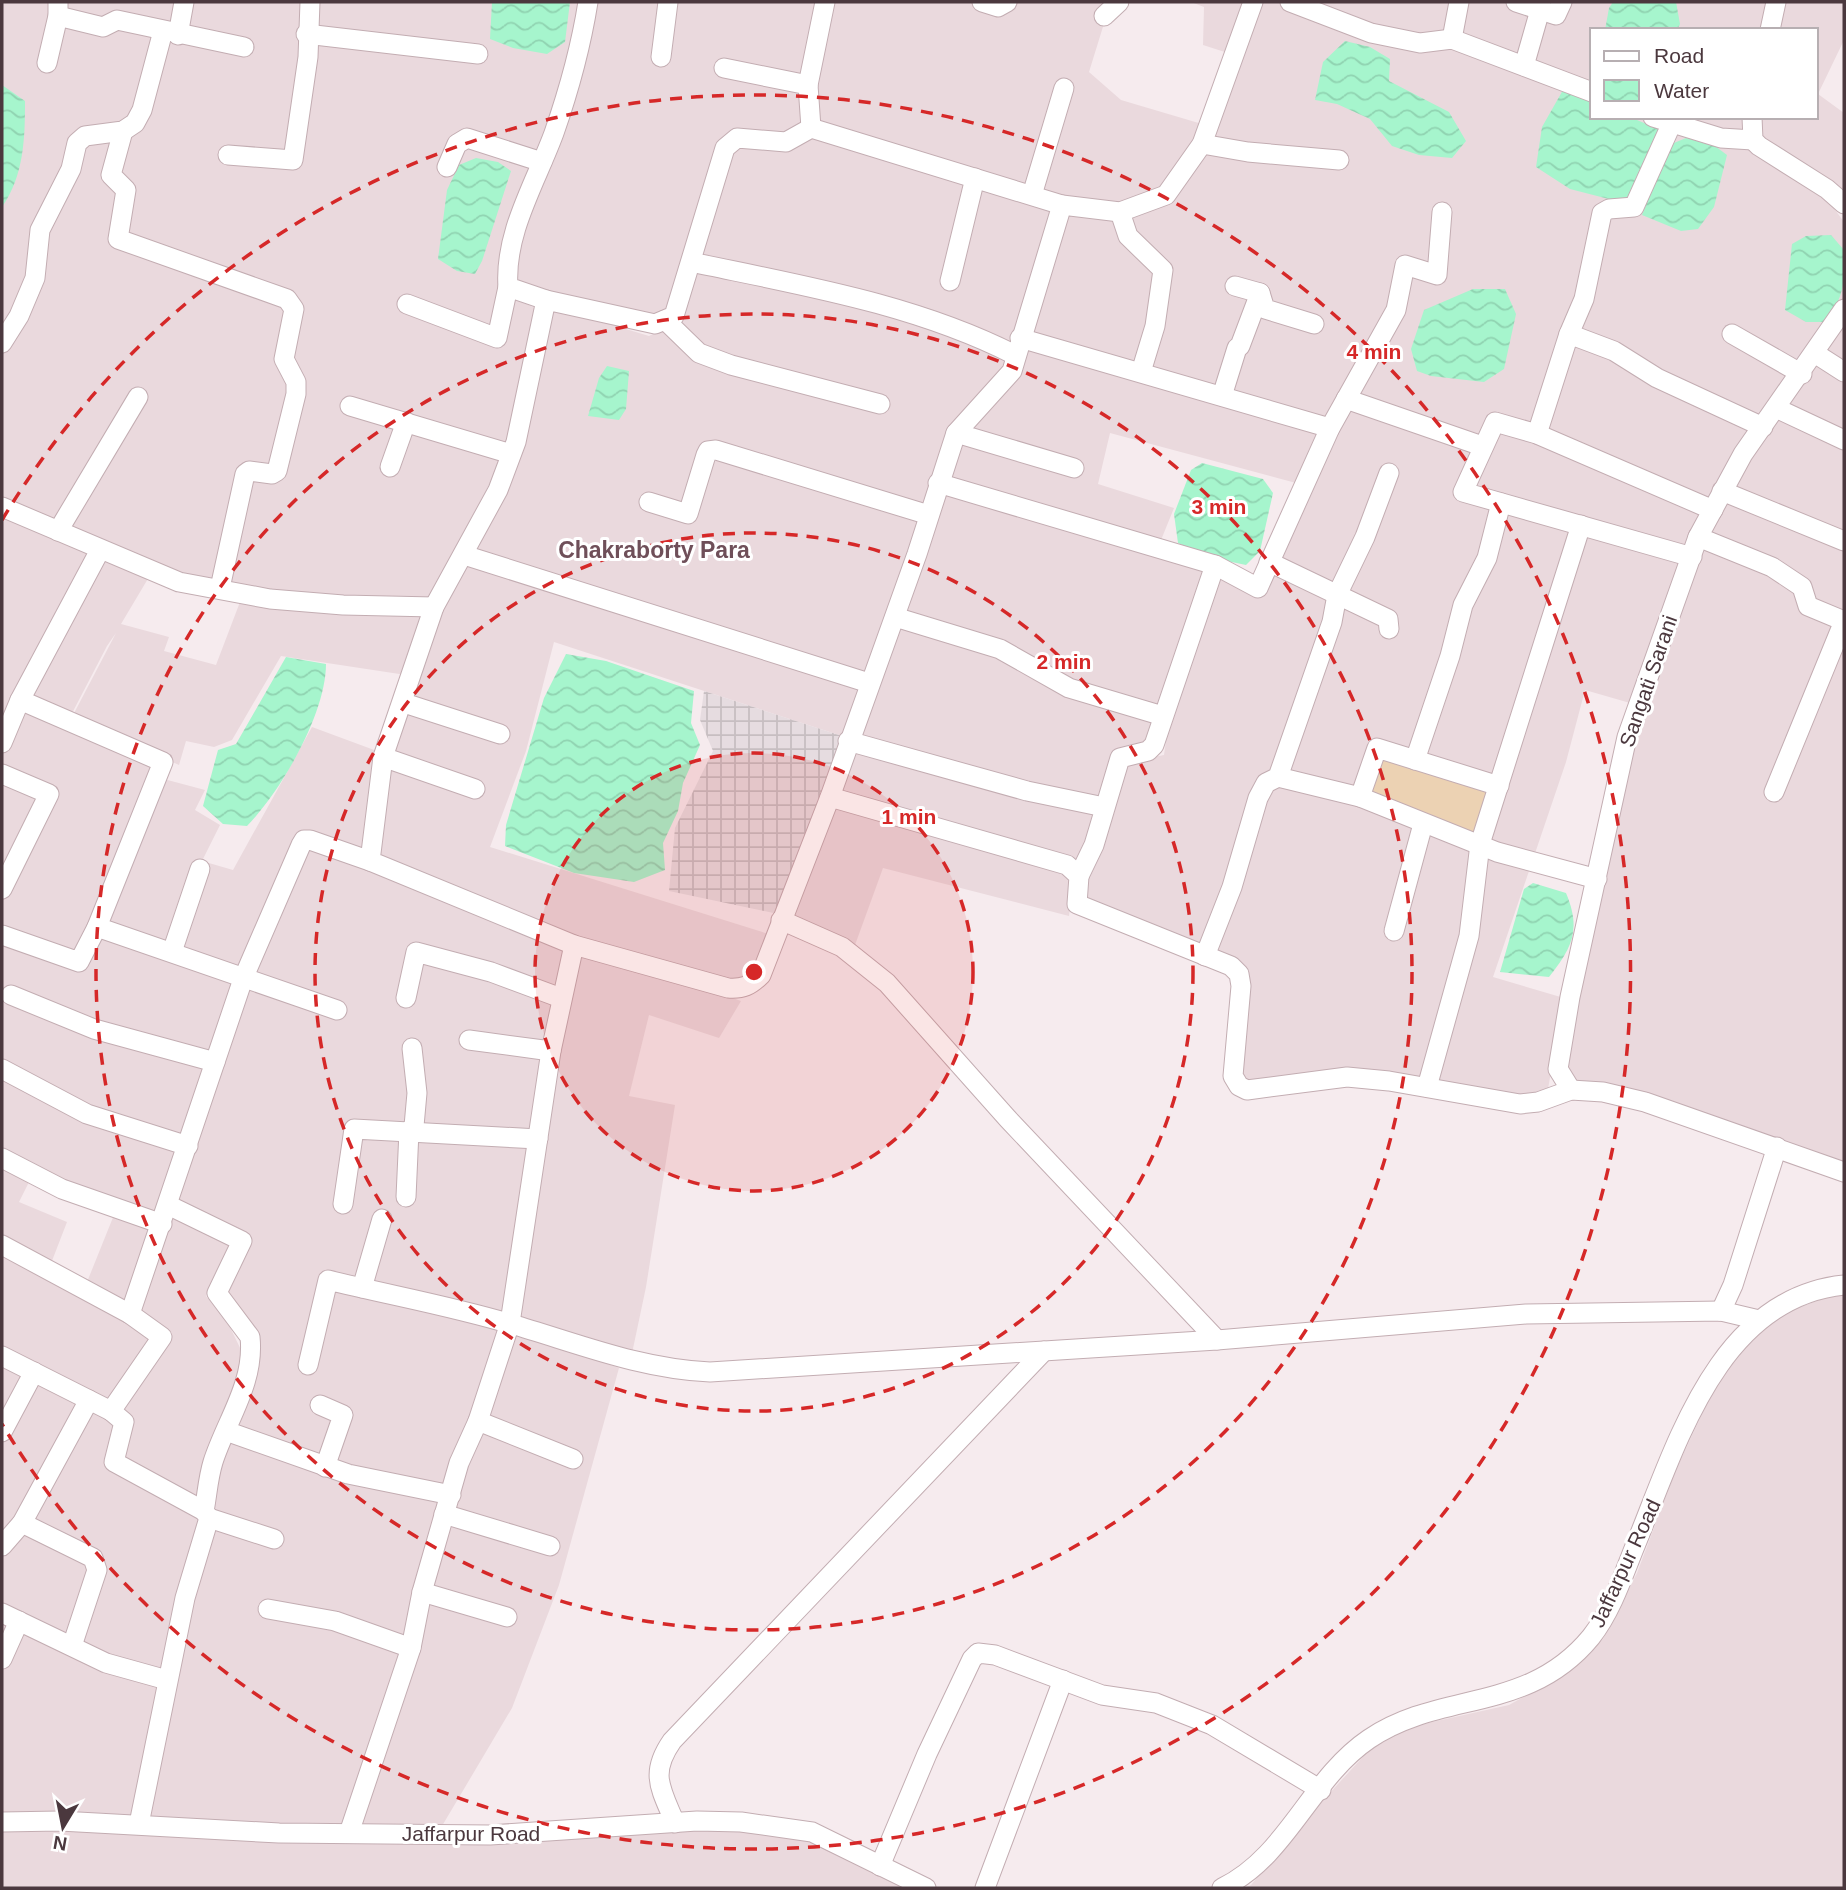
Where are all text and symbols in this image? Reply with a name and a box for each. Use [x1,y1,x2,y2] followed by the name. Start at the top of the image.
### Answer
[1590,28,1818,119] legend
[1654,44,1704,67] text: Road
[1654,79,1709,102] text: Water
[1347,340,1401,363] text: 4 min
[1192,495,1246,518] text: 3 min
[558,537,750,563] district label: Chakraborty Para
[1615,612,1681,750] street label: Sangati Sarani
[1037,650,1091,673] text: 2 min
[882,805,936,828] text: 1 min
[742,960,766,984] centre of rings
[1585,1495,1665,1631] street label: Jaffarpur Road
[28,1792,98,1862] north arrow
[402,1822,540,1845] street label: Jaffarpur Road
[52,1832,69,1855] text: N

